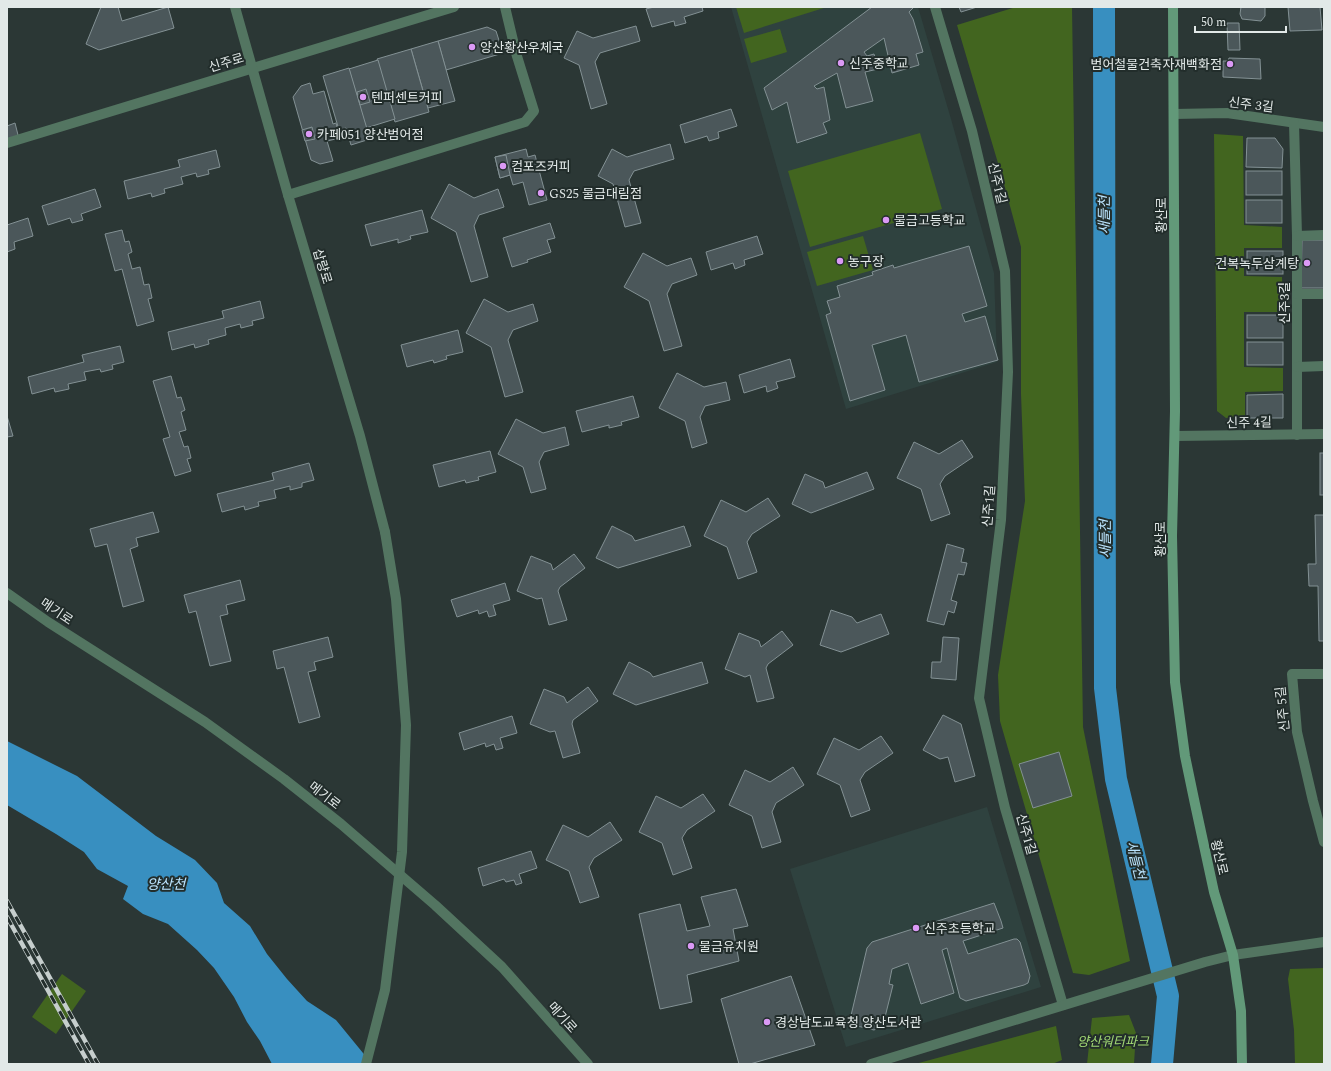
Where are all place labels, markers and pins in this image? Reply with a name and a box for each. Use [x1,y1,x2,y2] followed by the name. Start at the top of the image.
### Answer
[480,38,564,58] place label: 양산황산우체국
[467,42,477,52] marker: 양산황산우체국
[849,54,909,74] place label: 신주중학교
[1090,55,1222,75] place label: 범어철물건축자재백화점
[836,58,846,68] marker: 신주중학교
[1225,59,1235,69] marker: 범어철물건축자재백화점
[371,88,443,108] place label: 텐퍼센트커피
[358,92,368,102] marker: 텐퍼센트커피
[317,125,423,145] place label: 카페051 양산범어점
[304,129,314,139] marker: 카페051 양산범어점
[511,157,571,177] place label: 컴포즈커피
[498,161,508,171] marker: 컴포즈커피
[549,184,642,204] place label: GS25 물금대림점
[536,188,546,198] marker: GS25 물금대림점
[894,211,966,231] place label: 물금고등학교
[881,215,891,225] marker: 물금고등학교
[848,252,884,272] place label: 농구장
[1215,254,1299,274] place label: 건복녹두삼계탕
[835,256,845,266] marker: 농구장
[1302,258,1312,268] marker: 건복녹두삼계탕
[924,919,996,939] place label: 신주초등학교
[911,923,921,933] marker: 신주초등학교
[699,937,759,957] place label: 물금유치원
[686,941,696,951] marker: 물금유치원
[775,1013,922,1033] place label: 경상남도교육청 양산도서관
[762,1017,772,1027] marker: 경상남도교육청 양산도서관

